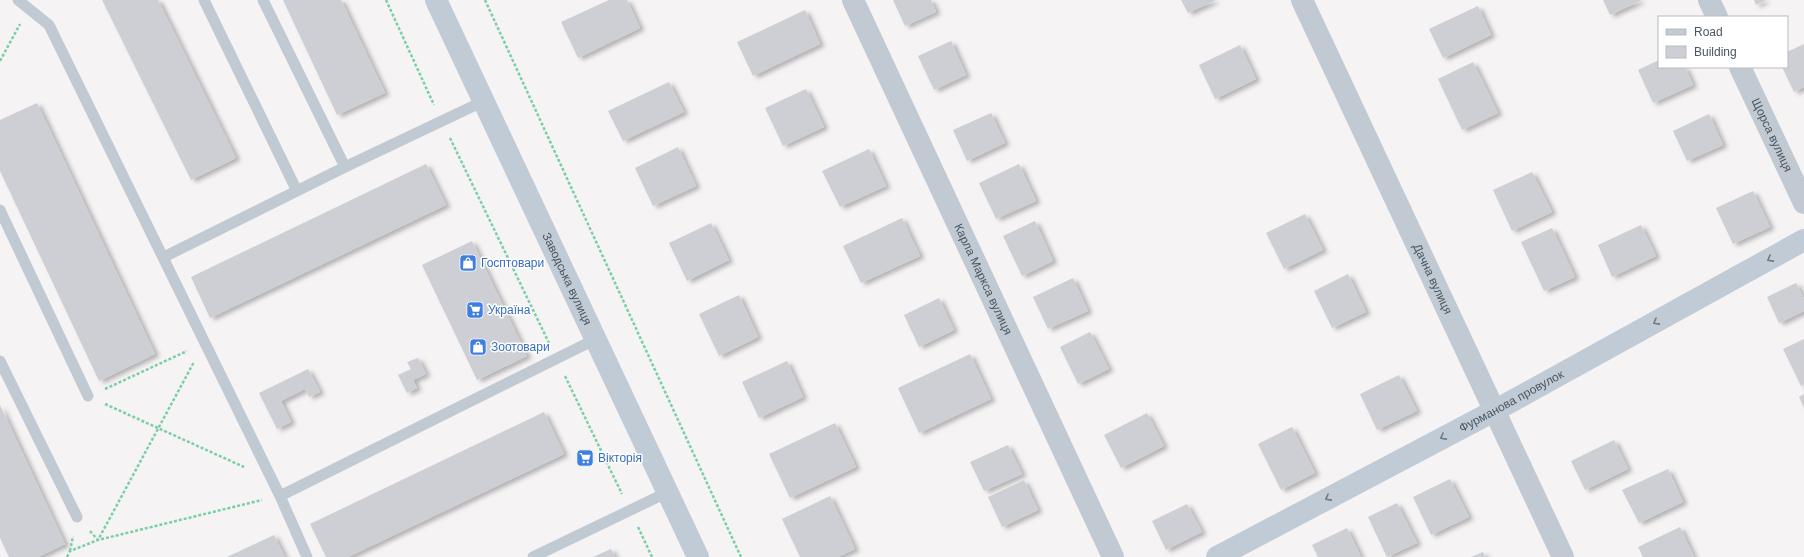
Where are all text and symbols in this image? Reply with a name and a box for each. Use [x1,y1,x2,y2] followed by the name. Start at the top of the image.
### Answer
[1658,16,1788,68] legend
[1694,25,1723,39] text: Road
[1694,45,1737,59] text: Building
[1749,96,1795,174] street label: Щорса вулиця
[951,221,1015,337] street label: Карла Маркса вулиця
[539,230,595,327] street label: Заводська вулиця
[1410,241,1455,316] street label: Дачна вулиця
[458,253,478,273] shop icon: Госптовари
[1767,255,1774,262] one-way arrow
[481,256,544,270] place label: Госптовари
[465,300,485,320] supermarket icon: Україна
[488,303,531,317] place label: Україна
[1653,317,1660,324] one-way arrow
[468,337,488,357] shop icon: Зоотовари
[491,340,550,354] place label: Зоотовари
[1457,367,1567,435] street label: Фурманова провулок
[1440,433,1447,440] one-way arrow
[575,448,595,468] supermarket icon: Вікторія
[598,451,642,465] place label: Вікторія
[1325,493,1332,501] one-way arrow

